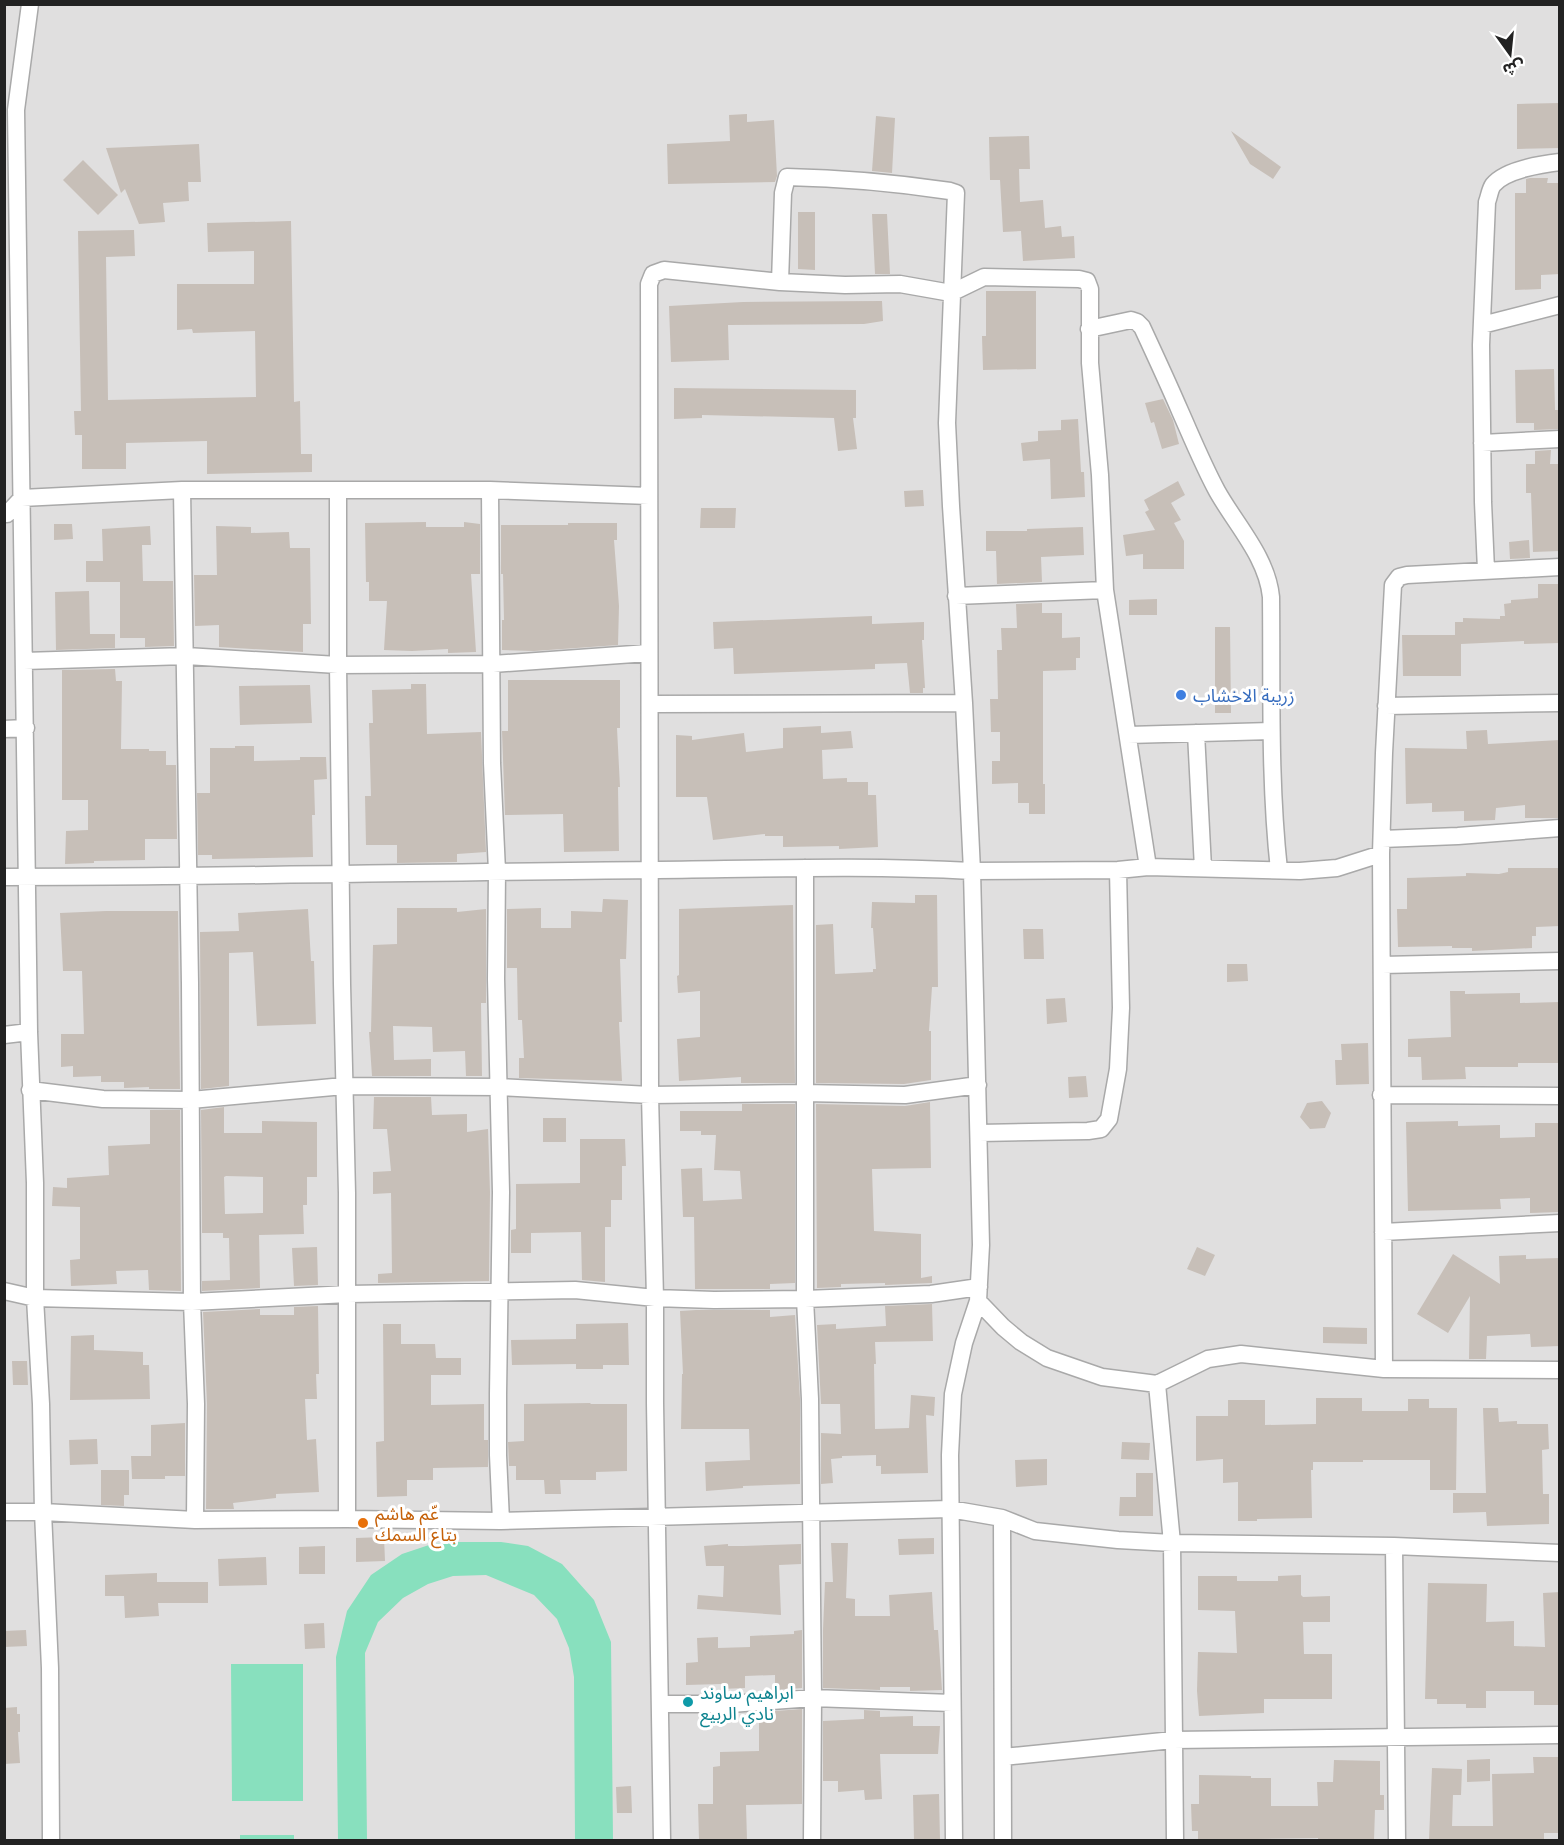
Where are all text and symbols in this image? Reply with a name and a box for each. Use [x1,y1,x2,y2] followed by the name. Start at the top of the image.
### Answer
[1480,24,1540,84] north arrow
[1501,56,1527,81] text: ش
[1193,684,1295,707] place label: زريبة الاخشاب
[1174,688,1188,702] marker: زريبة الاخشاب
[375,1502,457,1549] place label: عّم هاشم بتاع السمك
[356,1516,370,1530] marker: عّم هاشم بتاع السمك
[700,1681,794,1728] place label: ابراهيم ساوند نادي الربيع
[681,1695,695,1709] marker: ابراهيم ساوند نادي الربيع

